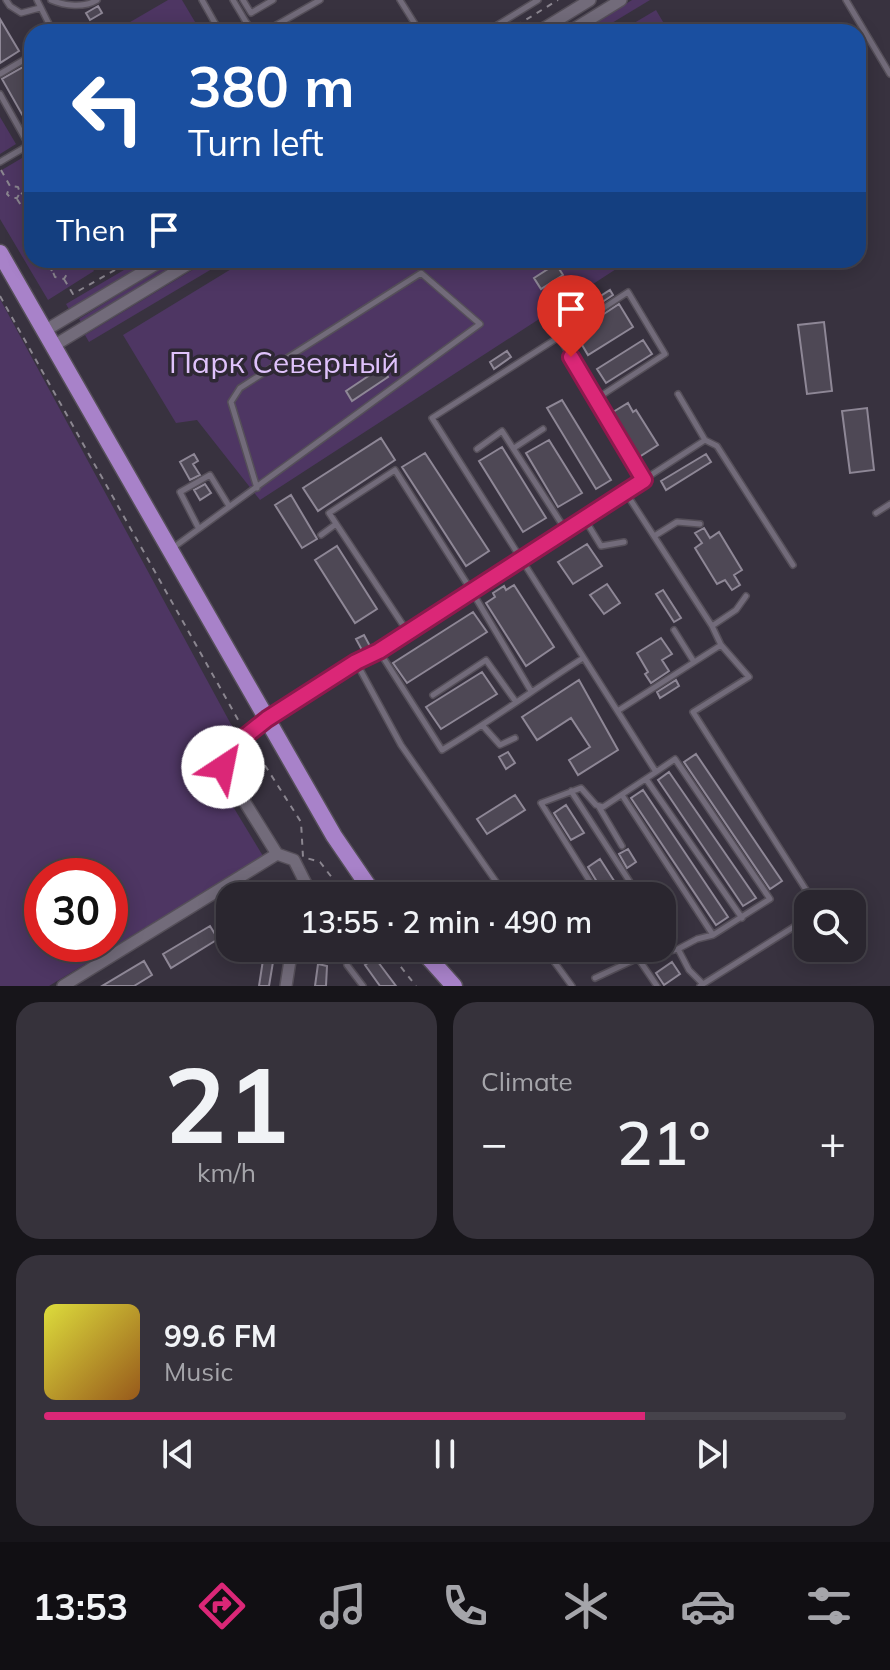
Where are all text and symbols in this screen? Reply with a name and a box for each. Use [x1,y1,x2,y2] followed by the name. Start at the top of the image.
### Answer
[188,51,355,121] text: 380 m
[56,56,160,160] icon: left
[188,120,324,165] text: Turn left
[142,208,186,252] icon: arrive
[56,211,126,249] text: Then
[537,275,605,357] pin
[549,287,593,331] icon: arrive
[169,343,399,381] park label: Парк Северный
[181,725,265,809] position arrow
[24,858,128,962] speed limit sign: 30
[794,890,866,962] map controls
[794,890,866,962] button: search
[300,903,592,941] text: 13:55 · 2 min · 490 m
[164,1038,289,1169] text: 21
[481,1065,573,1098] text: Climate
[616,1105,711,1180] text: 21°
[481,1115,507,1170] text: −
[820,1115,846,1170] text: +
[197,1156,256,1189] text: km/h
[164,1317,277,1355] text: 99.6 FM
[164,1355,233,1388] text: Music
[156,1432,200,1476] icon: previous
[423,1432,467,1476] icon: pause
[690,1432,734,1476] icon: next
[194,1578,250,1634] icon: directions
[315,1578,371,1634] icon: music
[437,1578,493,1634] icon: phone
[558,1578,614,1634] icon: climate
[680,1578,736,1634] icon: car
[801,1578,857,1634] icon: filters
[33,1584,128,1629] text: 13:53

